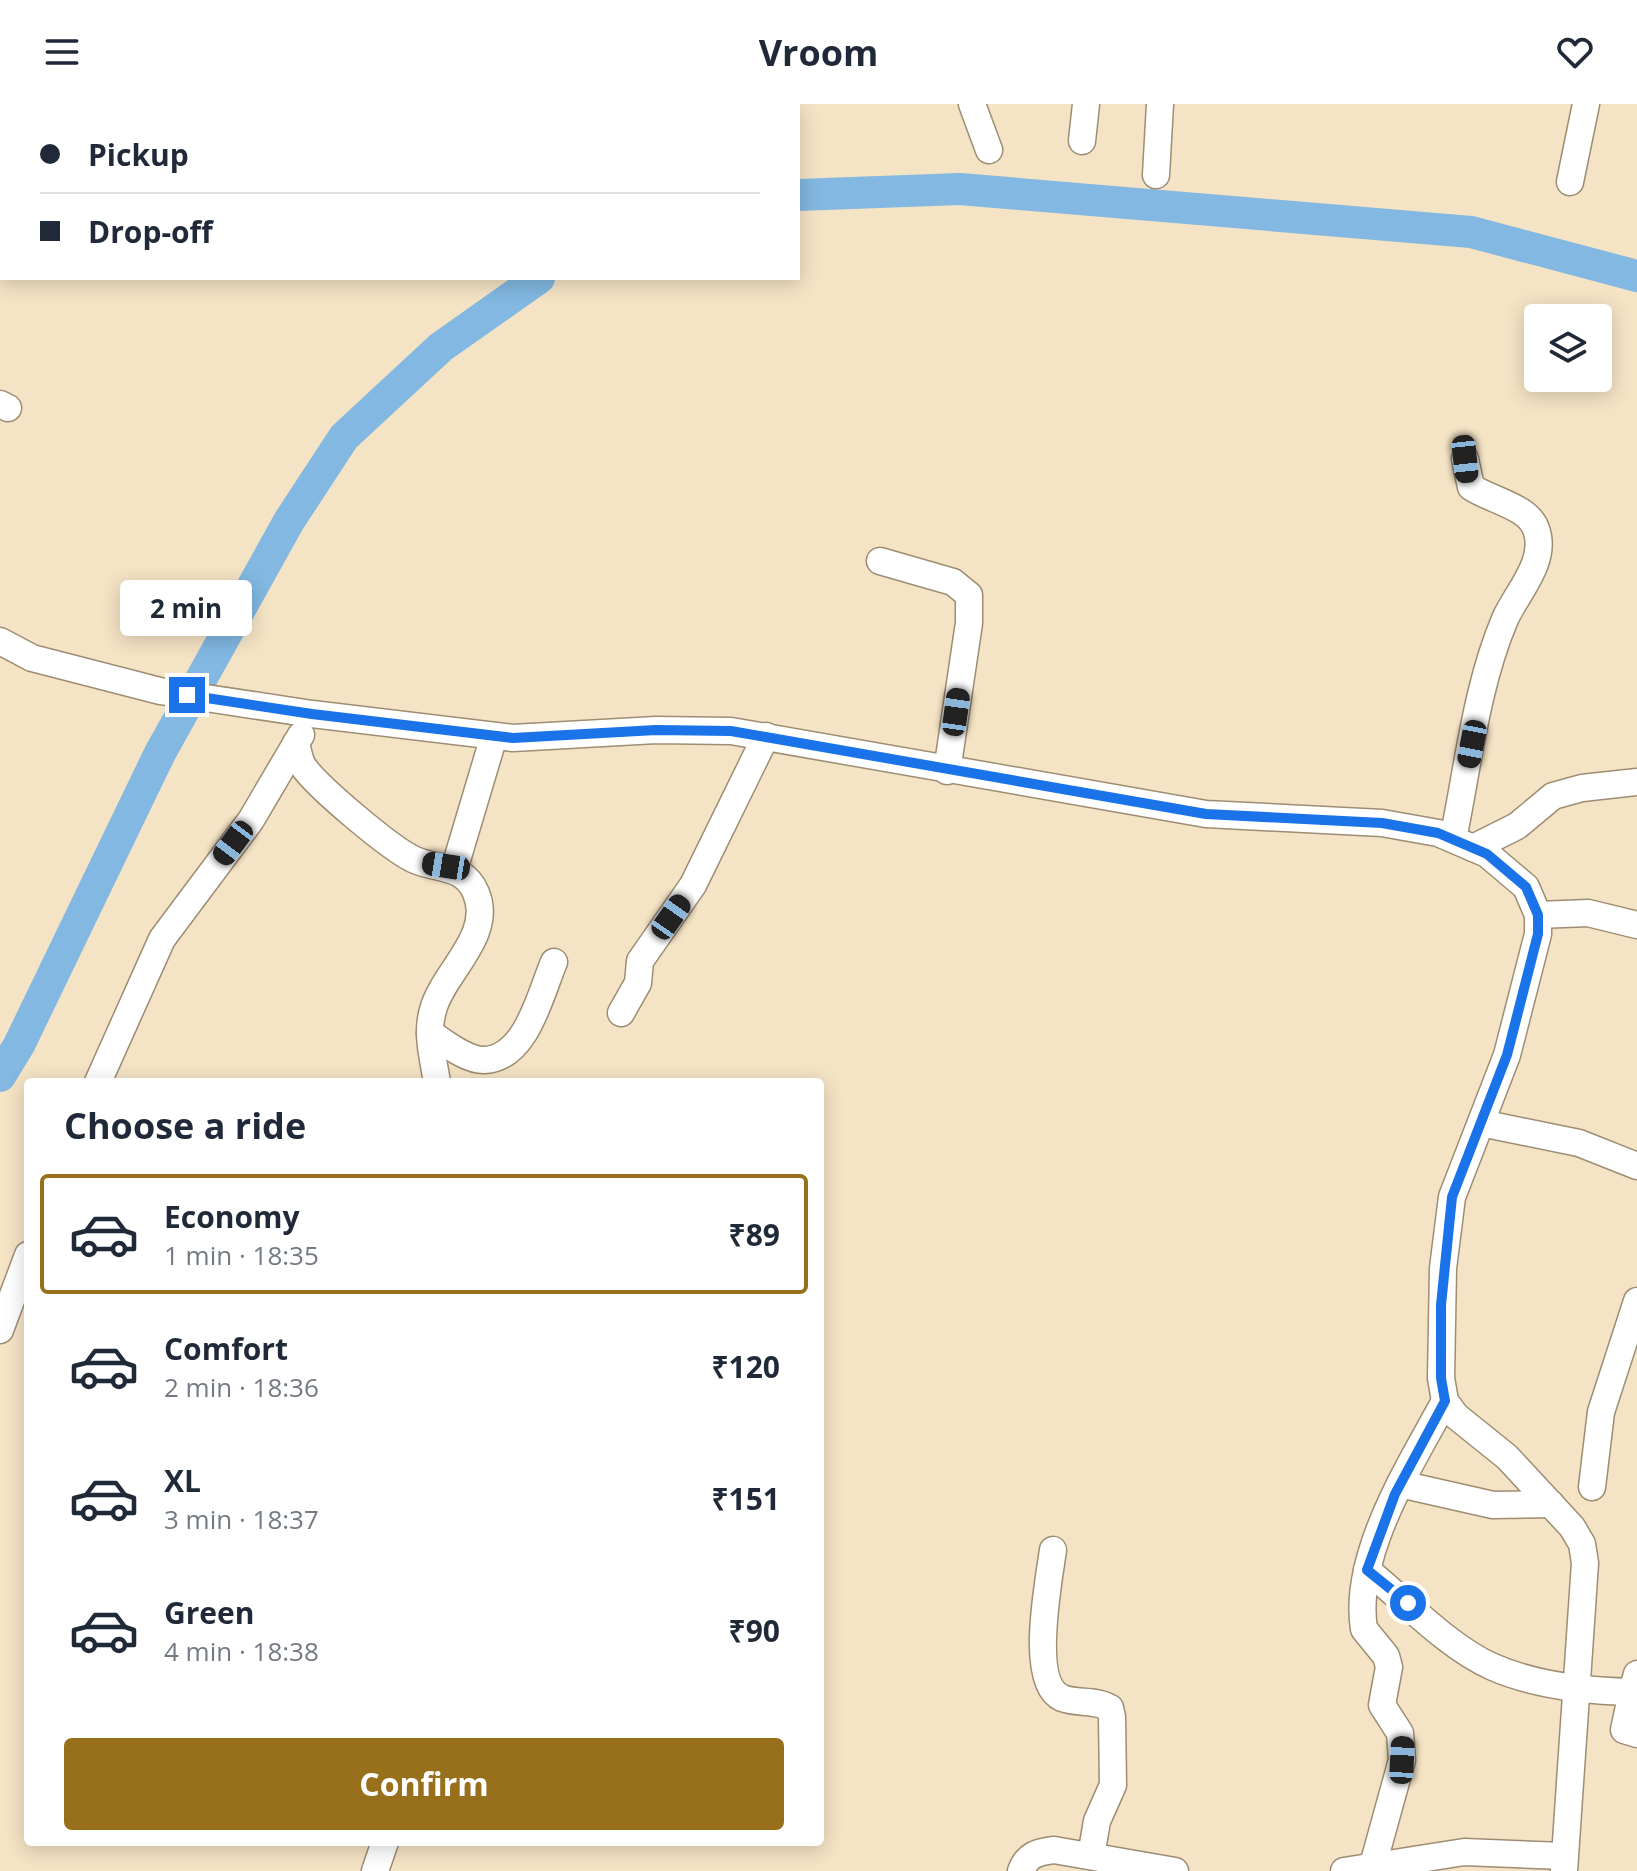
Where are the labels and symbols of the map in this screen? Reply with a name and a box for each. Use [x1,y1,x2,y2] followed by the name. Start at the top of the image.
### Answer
[1451,434,1479,484] car
[121,579,253,635] callout: 2 min
[169,677,205,713] route end
[941,687,971,737] car
[1456,718,1488,770] car
[209,817,257,869] car
[420,850,472,882] car
[647,890,695,944] car
[1390,1585,1426,1621] route start
[1389,1735,1415,1785] car

